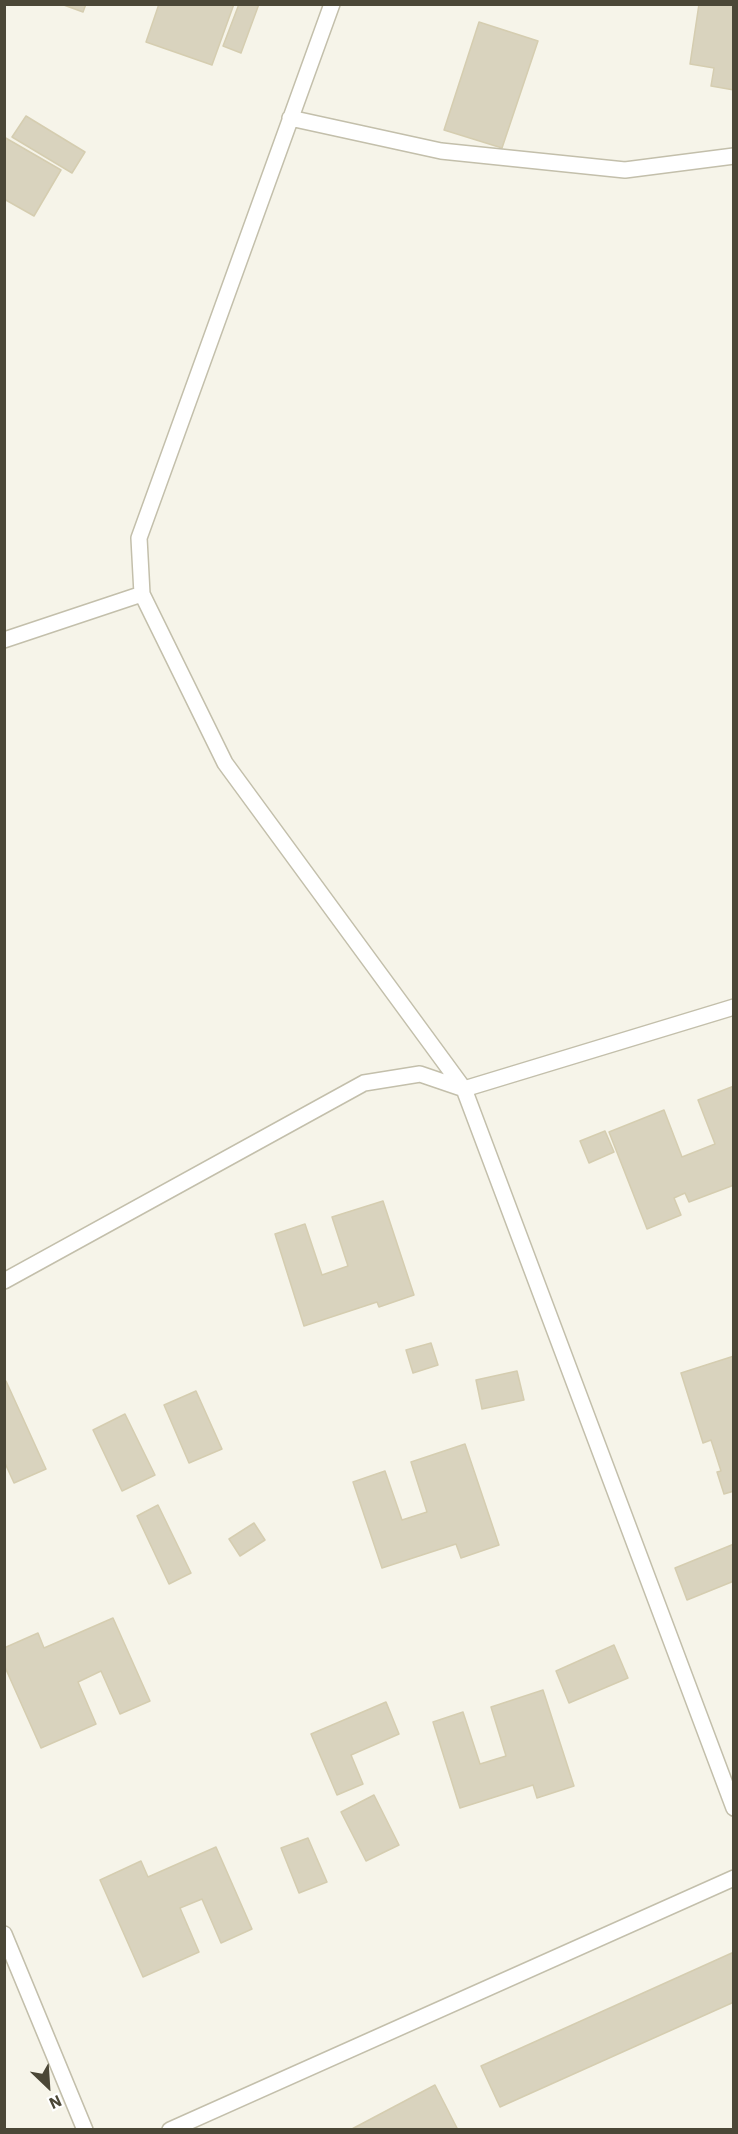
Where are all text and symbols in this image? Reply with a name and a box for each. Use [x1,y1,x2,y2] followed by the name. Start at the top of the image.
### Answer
[18,2056,78,2116] north arrow
[46,2091,65,2114] text: N

